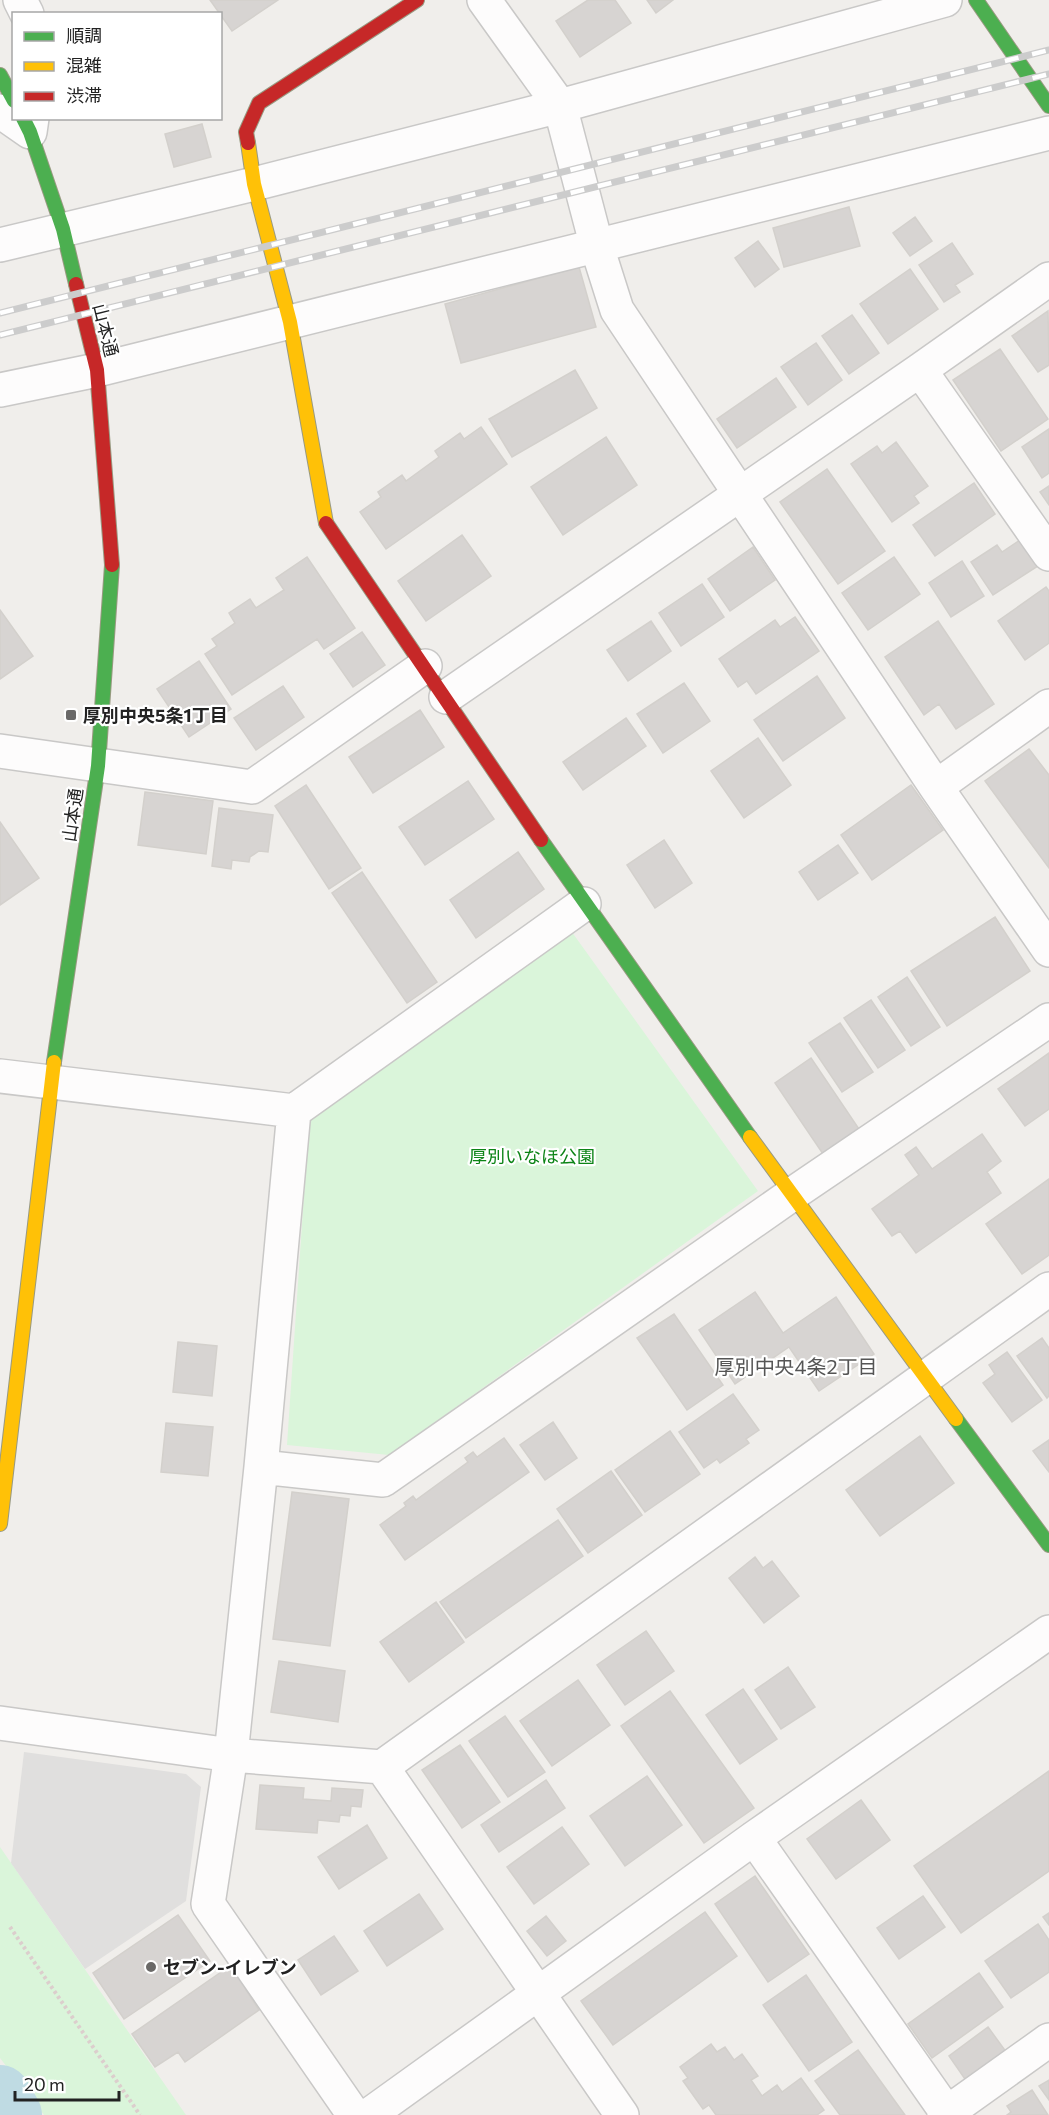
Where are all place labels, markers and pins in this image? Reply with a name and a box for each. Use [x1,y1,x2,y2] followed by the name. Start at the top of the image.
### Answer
[83,704,228,726] place label: 厚別中央5条1丁目
[64,708,78,722] marker: 厚別中央5条1丁目
[163,1956,297,1978] place label: セブン-イレブン
[144,1960,158,1974] marker: セブン-イレブン

